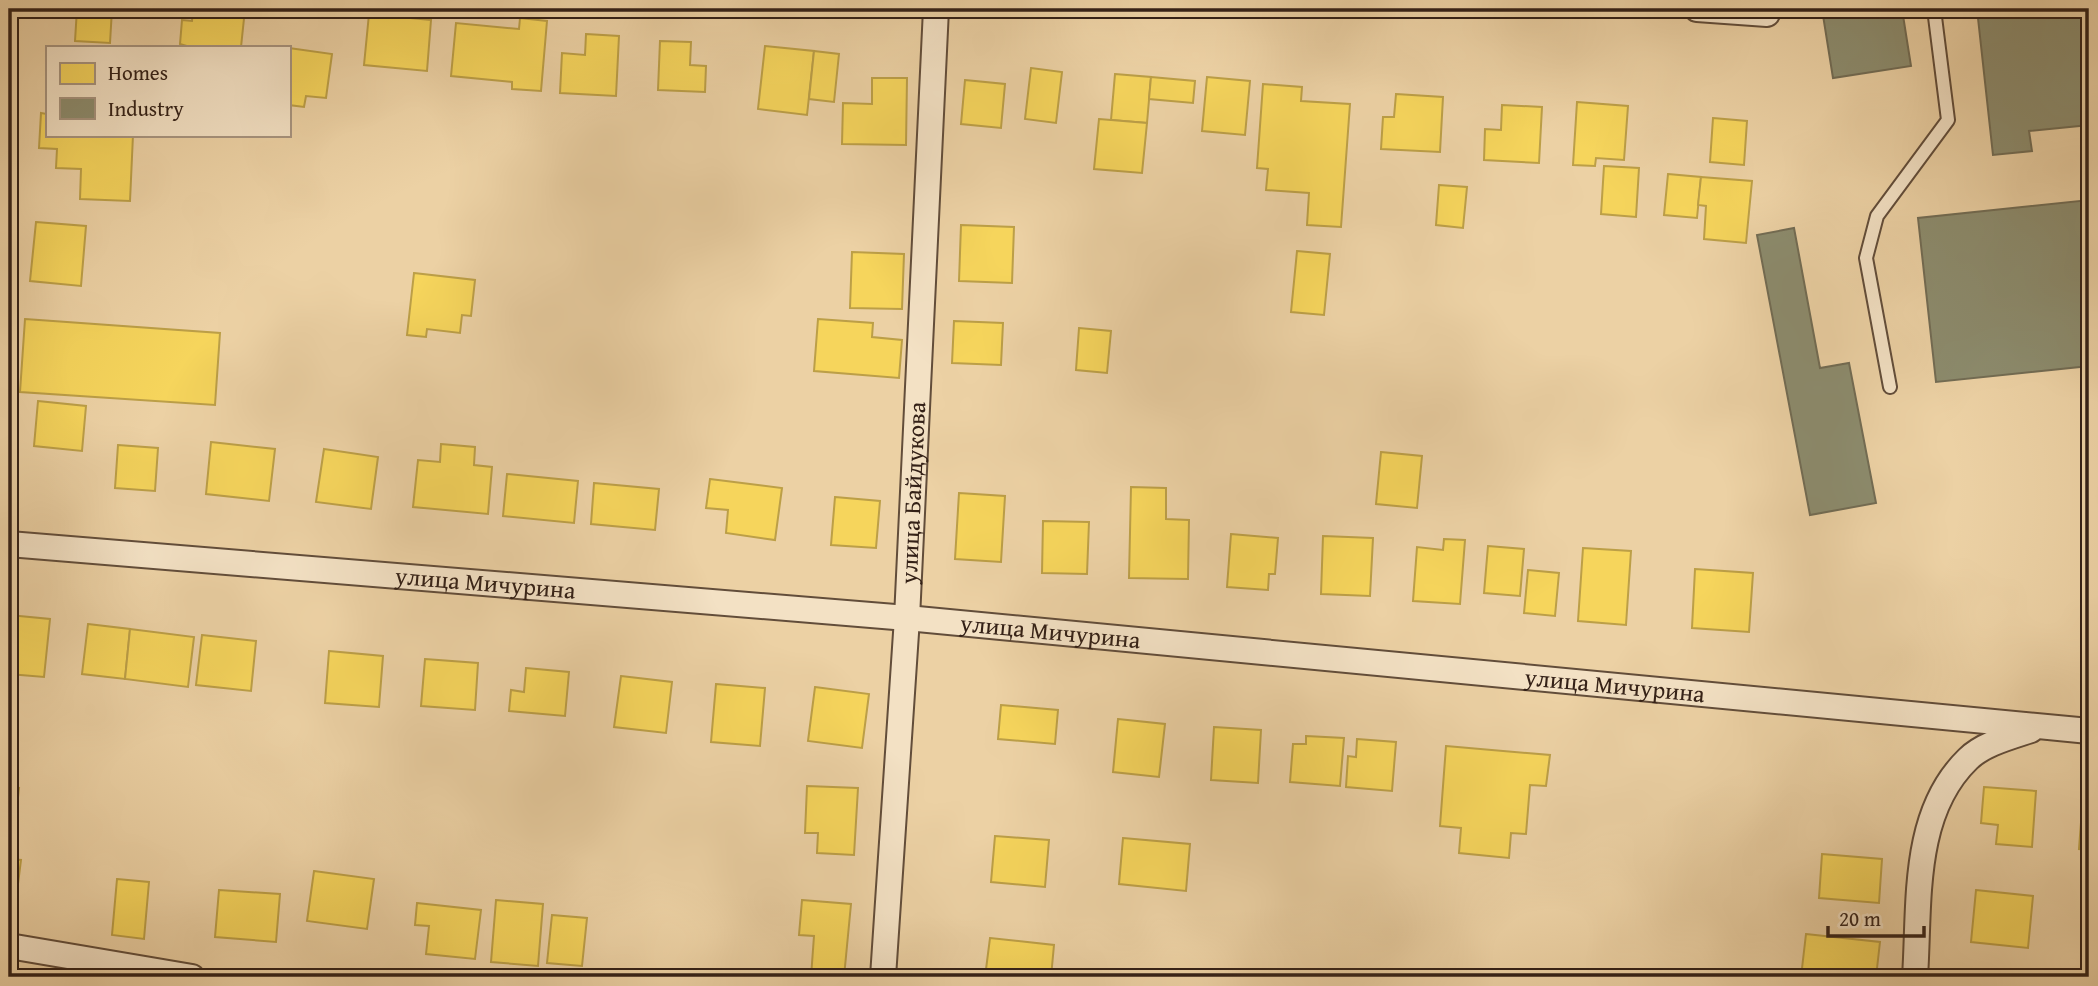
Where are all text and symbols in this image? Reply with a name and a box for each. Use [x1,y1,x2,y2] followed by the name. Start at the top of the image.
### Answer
[46,46,290,136] legend
[108,57,168,88] text: Homes
[108,93,184,124] text: Industry
[891,400,934,586] street label: улица Байдукова
[393,558,578,608] street label: улица Мичурина
[958,605,1143,657] street label: улица Мичурина
[1522,659,1707,711] street label: улица Мичурина
[1828,895,1925,939] scale bar
[1839,903,1881,934] text: 20 m

